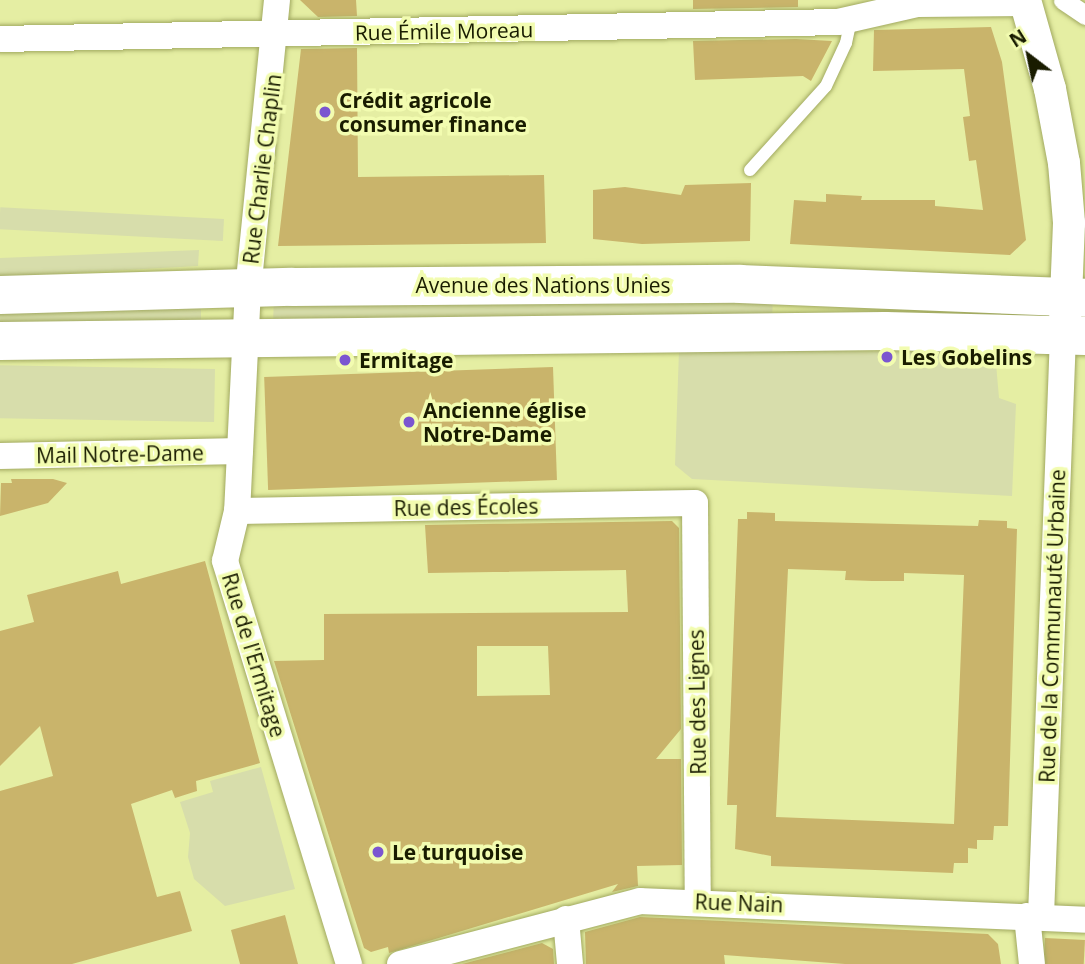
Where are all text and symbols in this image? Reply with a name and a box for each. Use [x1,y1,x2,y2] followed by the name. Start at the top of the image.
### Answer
[355,17,533,45] street label: Rue Émile Moreau
[994,21,1064,91] north arrow
[1004,23,1031,53] text: N
[238,72,286,266] street label: Rue Charlie Chaplin
[339,87,527,137] place label: Crédit agricole consumer finance
[317,104,333,120] marker: Crédit agricole consumer finance
[415,272,671,298] street label: Avenue des Nations Unies
[901,344,1032,370] place label: Les Gobelins
[359,347,453,373] place label: Ermitage
[879,349,895,365] marker: Les Gobelins
[337,352,353,368] marker: Ermitage
[423,397,586,447] place label: Ancienne église Notre-Dame
[401,414,417,430] marker: Ancienne église Notre-Dame
[36,440,204,468] street label: Mail Notre-Dame
[1034,469,1070,783] street label: Rue de la Communauté Urbaine
[393,493,539,521] street label: Rue des Écoles
[217,570,291,740] street label: Rue de l'Ermitage
[683,629,711,775] street label: Rue des Lignes
[392,839,524,865] place label: Le turquoise
[370,844,386,860] marker: Le turquoise
[694,889,784,917] street label: Rue Nain

